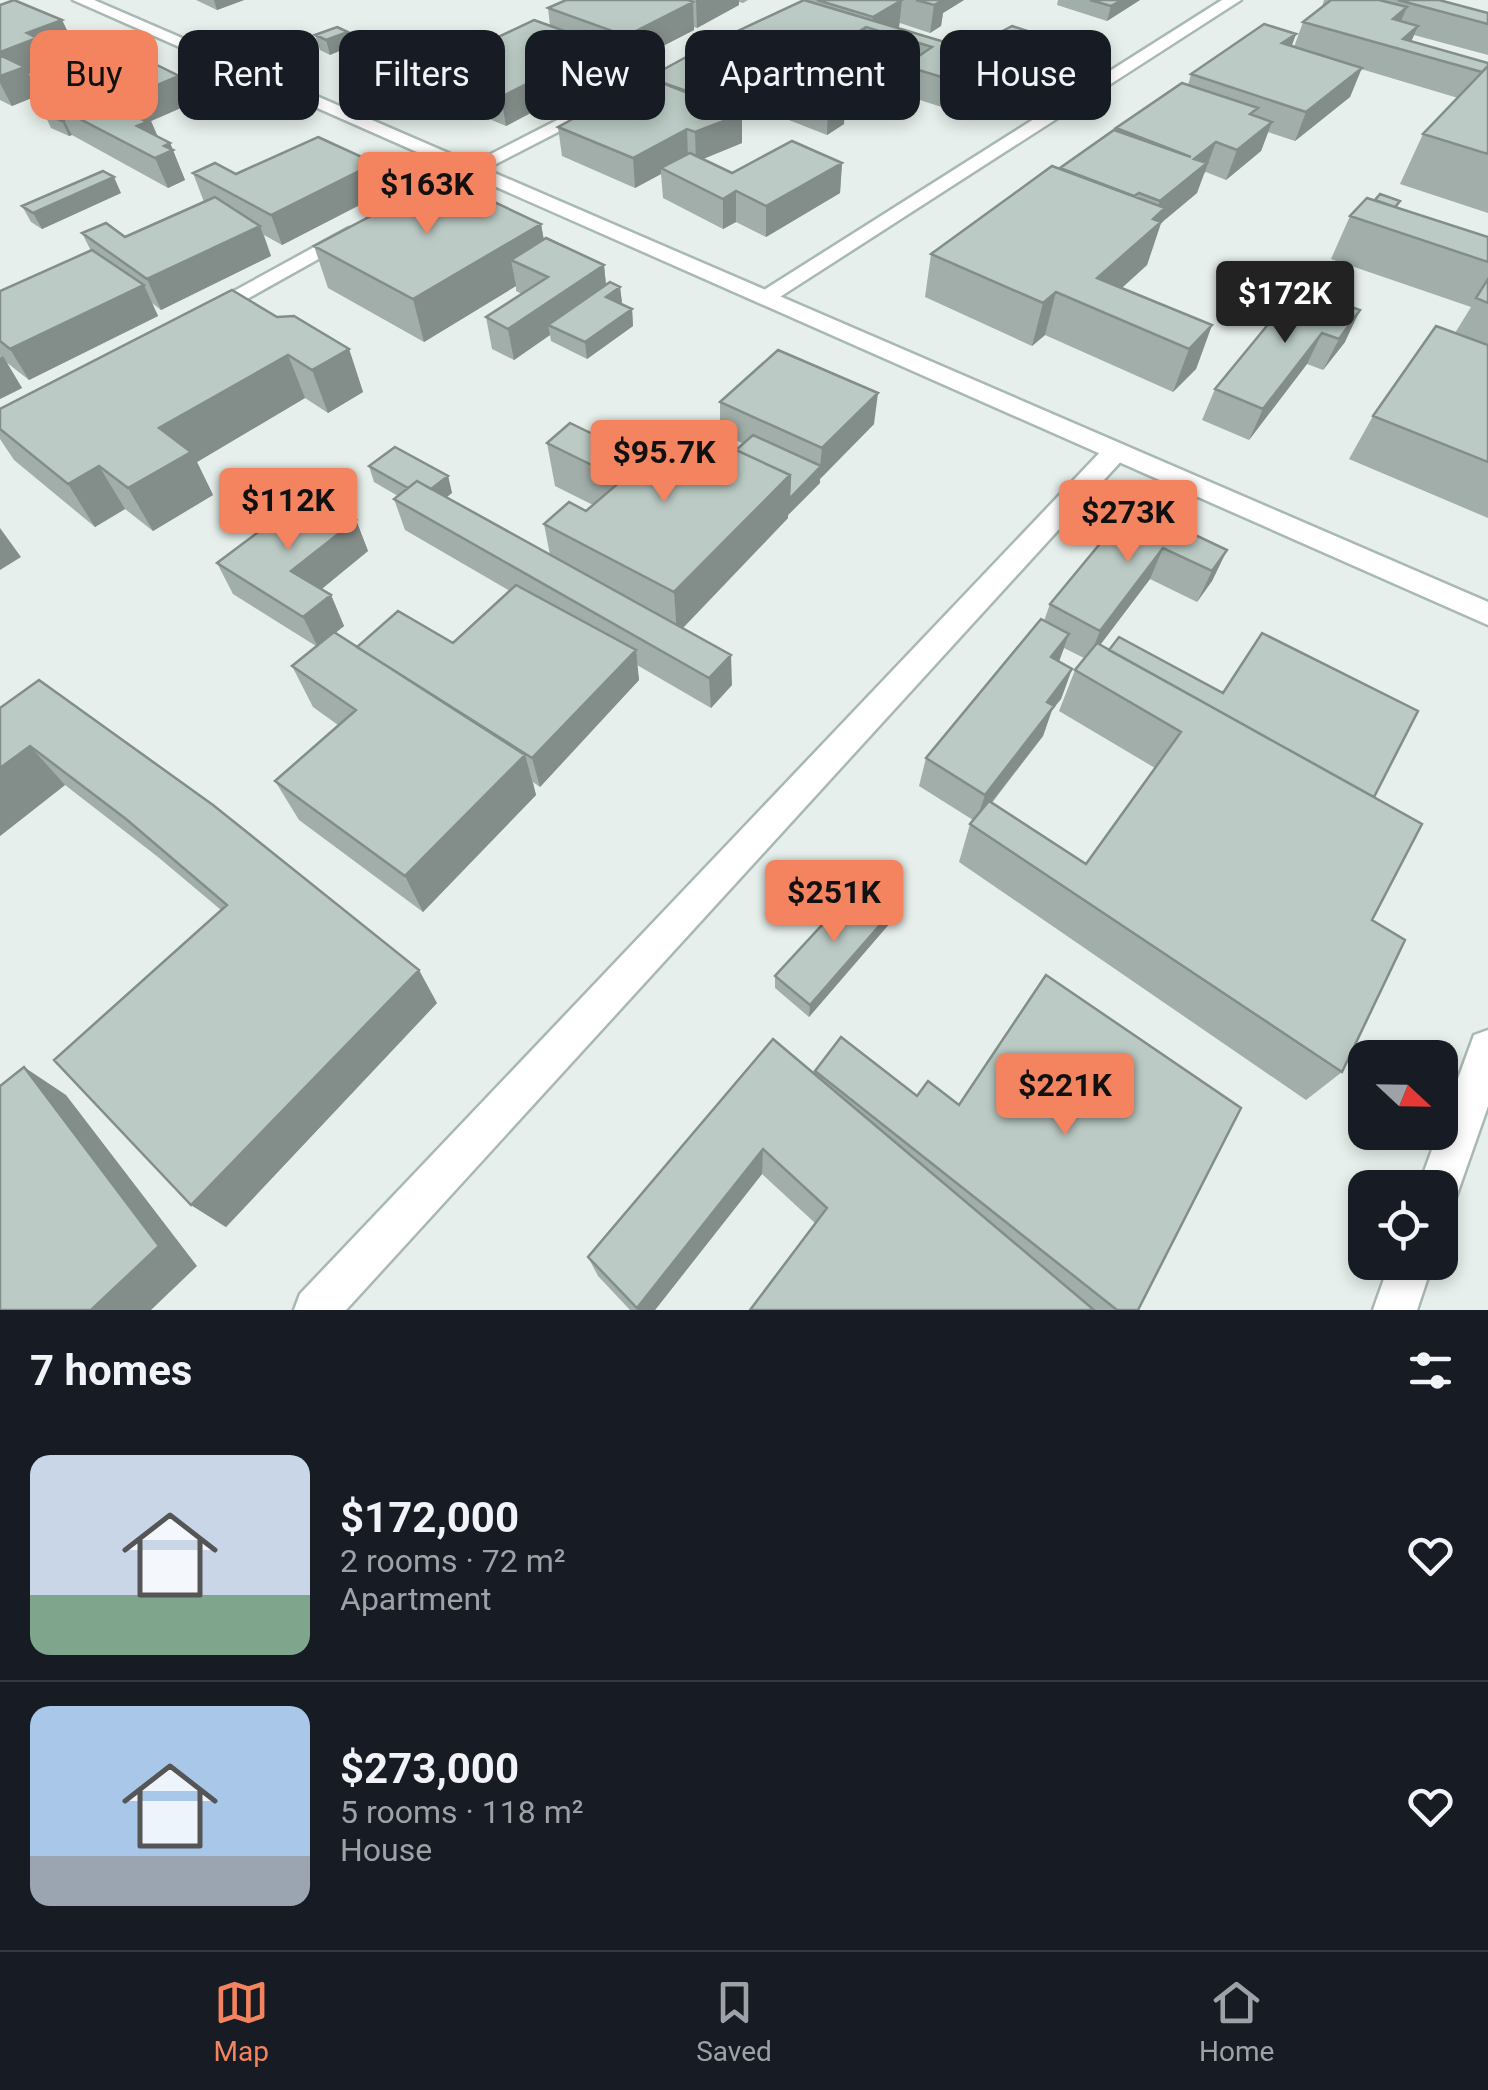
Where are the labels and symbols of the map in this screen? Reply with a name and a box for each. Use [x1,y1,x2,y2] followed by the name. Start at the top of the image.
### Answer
[357,152,497,237] pin: $163K
[1215,261,1355,346] pin: $172K
[583,420,745,505] pin: $95.7K
[218,468,358,553] pin: $112K
[1058,480,1198,565] pin: $273K
[764,860,904,945] pin: $251K
[1348,1040,1458,1150] north arrow
[995,1053,1135,1138] pin: $221K

